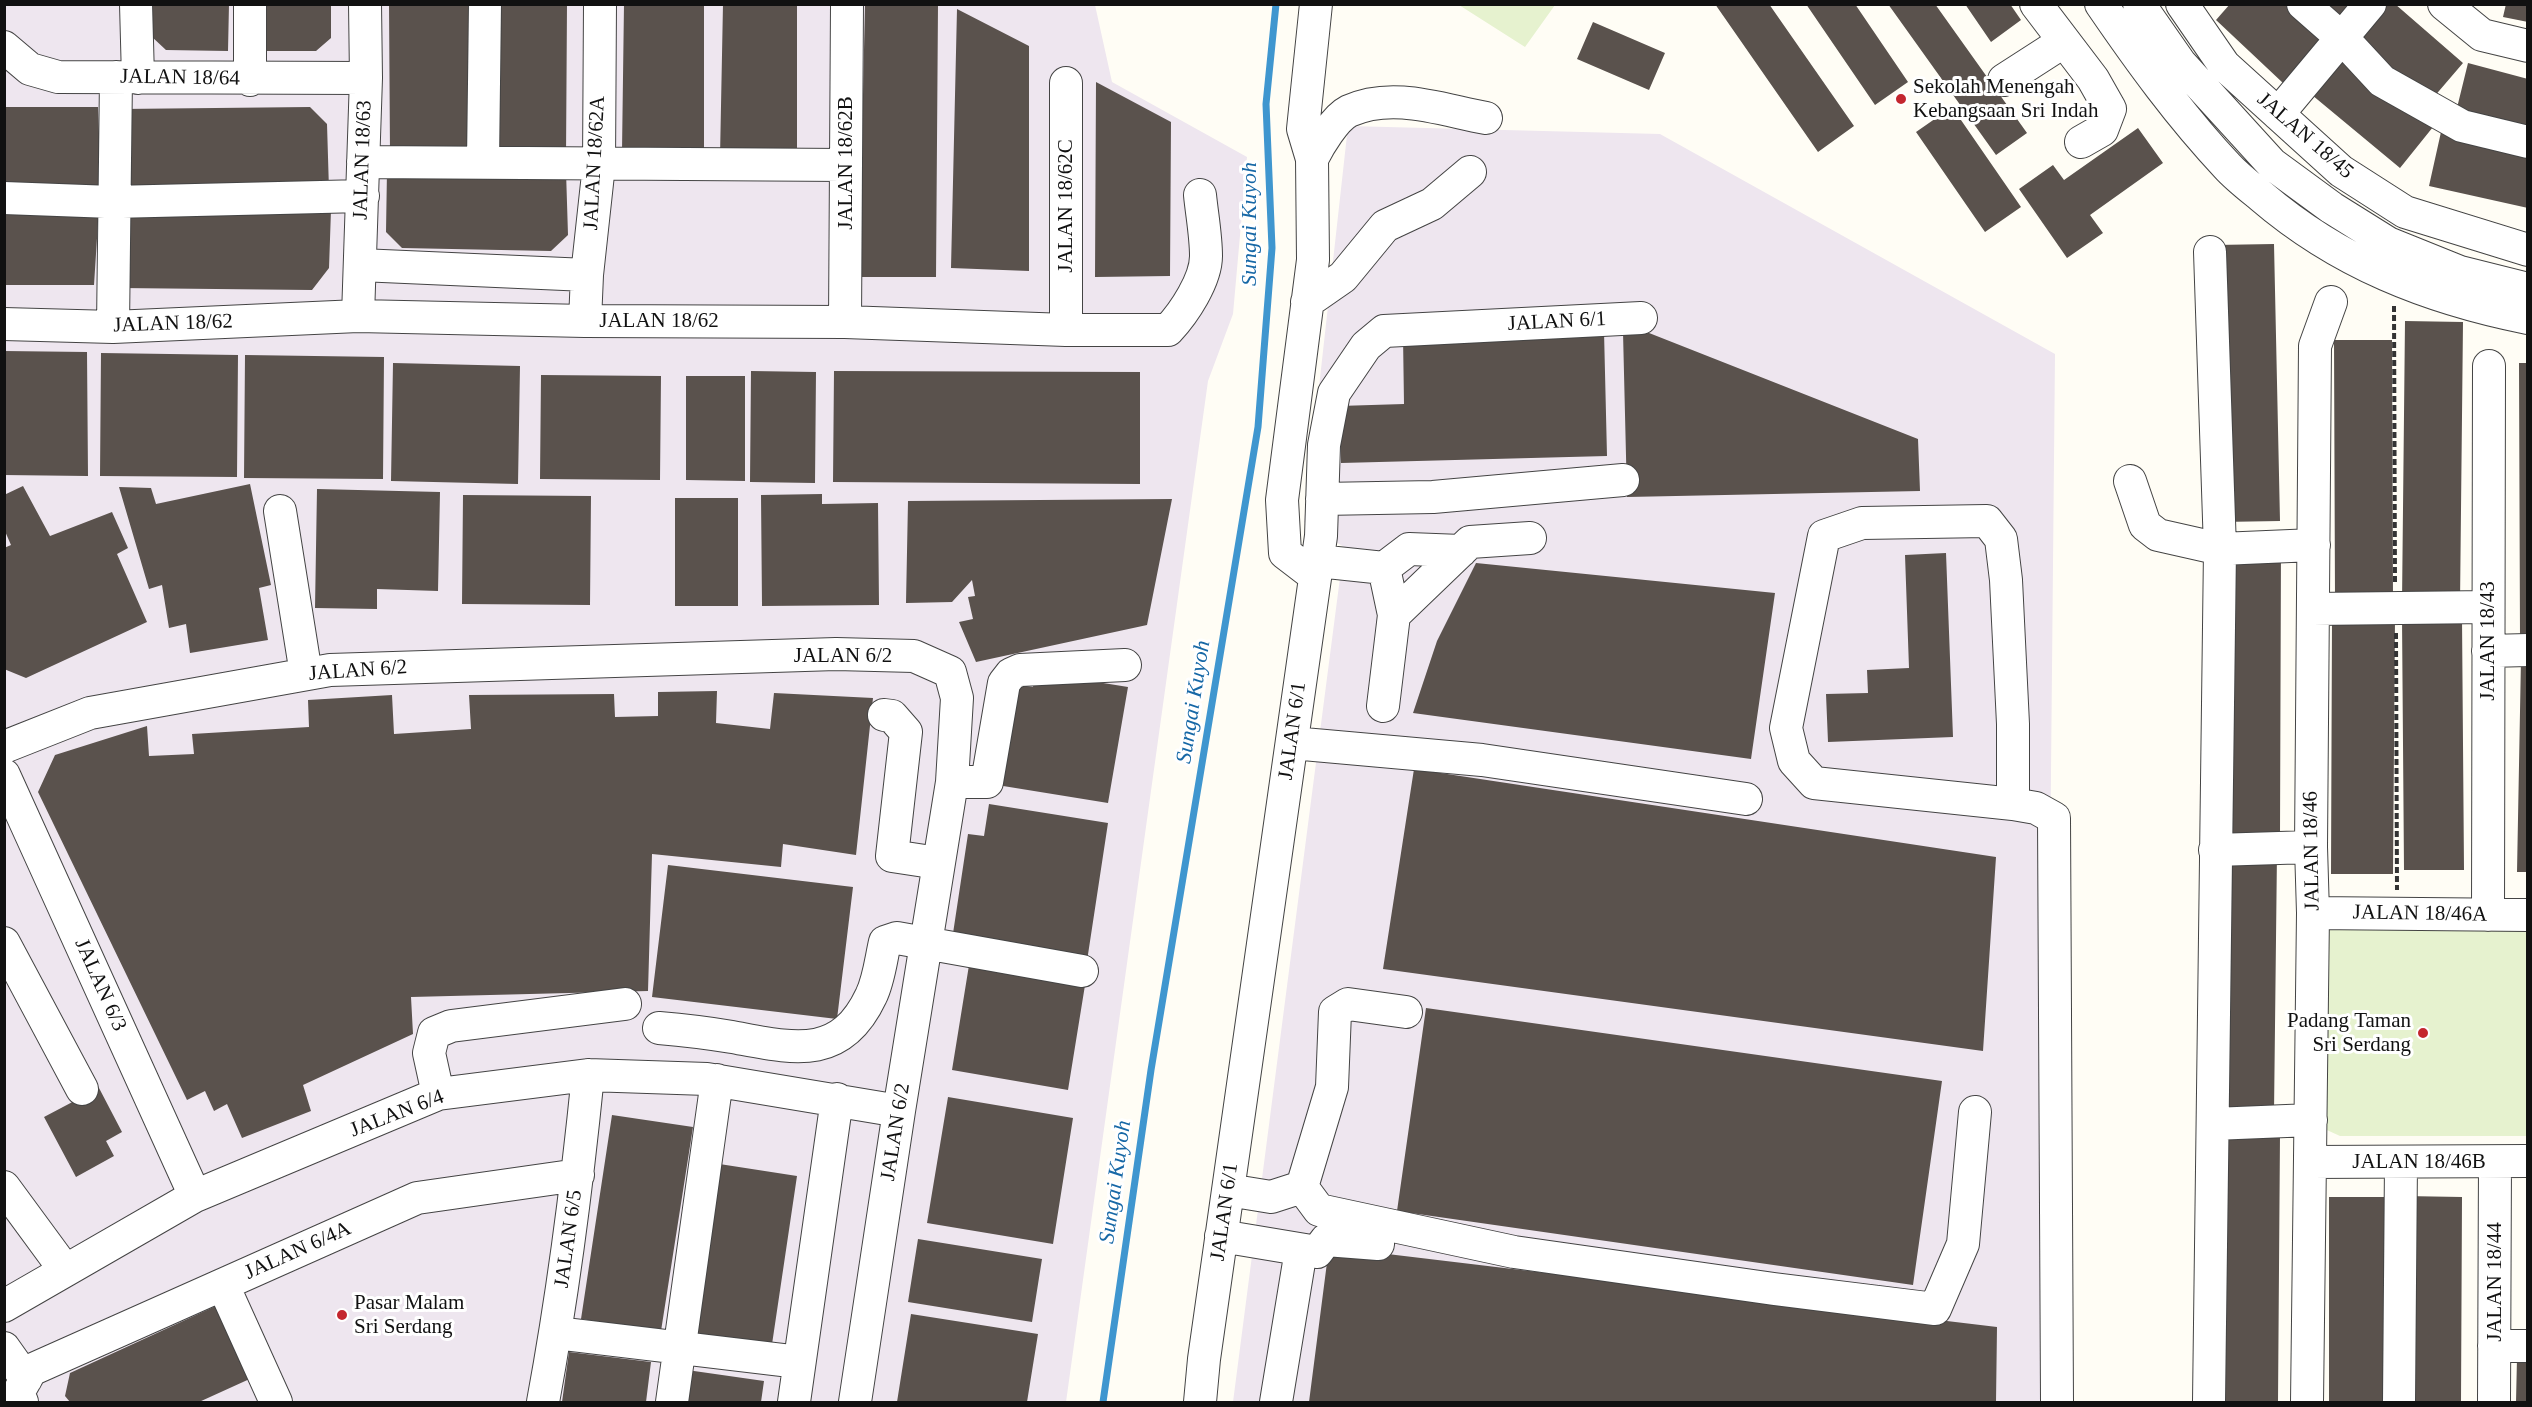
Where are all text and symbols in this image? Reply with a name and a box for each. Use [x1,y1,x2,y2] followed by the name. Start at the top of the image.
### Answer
[120,64,240,92] street label: JALAN 18/64
[1913,74,2098,124] place label: Sekolah Menengah Kebangsaan Sri Indah
[2252,87,2358,185] street label: JALAN 18/45
[1894,92,1908,106] marker: Sekolah Menengah Kebangsaan Sri Indah
[579,95,611,231] street label: JALAN 18/62A
[833,96,859,230] street label: JALAN 18/62B
[348,100,378,220] street label: JALAN 18/63
[1053,139,1079,273] street label: JALAN 18/62C
[1237,162,1263,286] water label: Sungai Kuyoh
[1507,307,1607,337] street label: JALAN 6/1
[599,308,719,334] street label: JALAN 18/62
[113,309,233,339] street label: JALAN 18/62
[2475,581,2501,701] street label: JALAN 18/43
[1171,639,1217,765] water label: Sungai Kuyoh
[794,643,892,669] street label: JALAN 6/2
[308,655,408,687] street label: JALAN 6/2
[1274,680,1312,782] street label: JALAN 6/1
[2298,791,2326,911] street label: JALAN 18/46
[2352,900,2488,928] street label: JALAN 18/46A
[68,935,132,1035] street label: JALAN 6/3
[2287,1008,2411,1058] place label: Padang Taman Sri Serdang
[2416,1026,2430,1040] marker: Padang Taman Sri Serdang
[876,1081,916,1183] street label: JALAN 6/2
[346,1085,448,1143] street label: JALAN 6/4
[1094,1119,1138,1245] water label: Sungai Kuyoh
[2352,1149,2486,1175] street label: JALAN 18/46B
[1206,1161,1244,1263] street label: JALAN 6/1
[550,1188,588,1290] street label: JALAN 6/5
[241,1216,355,1286] street label: JALAN 6/4A
[2482,1222,2508,1342] street label: JALAN 18/44
[354,1290,464,1340] place label: Pasar Malam Sri Serdang
[335,1308,349,1322] marker: Pasar Malam Sri Serdang

